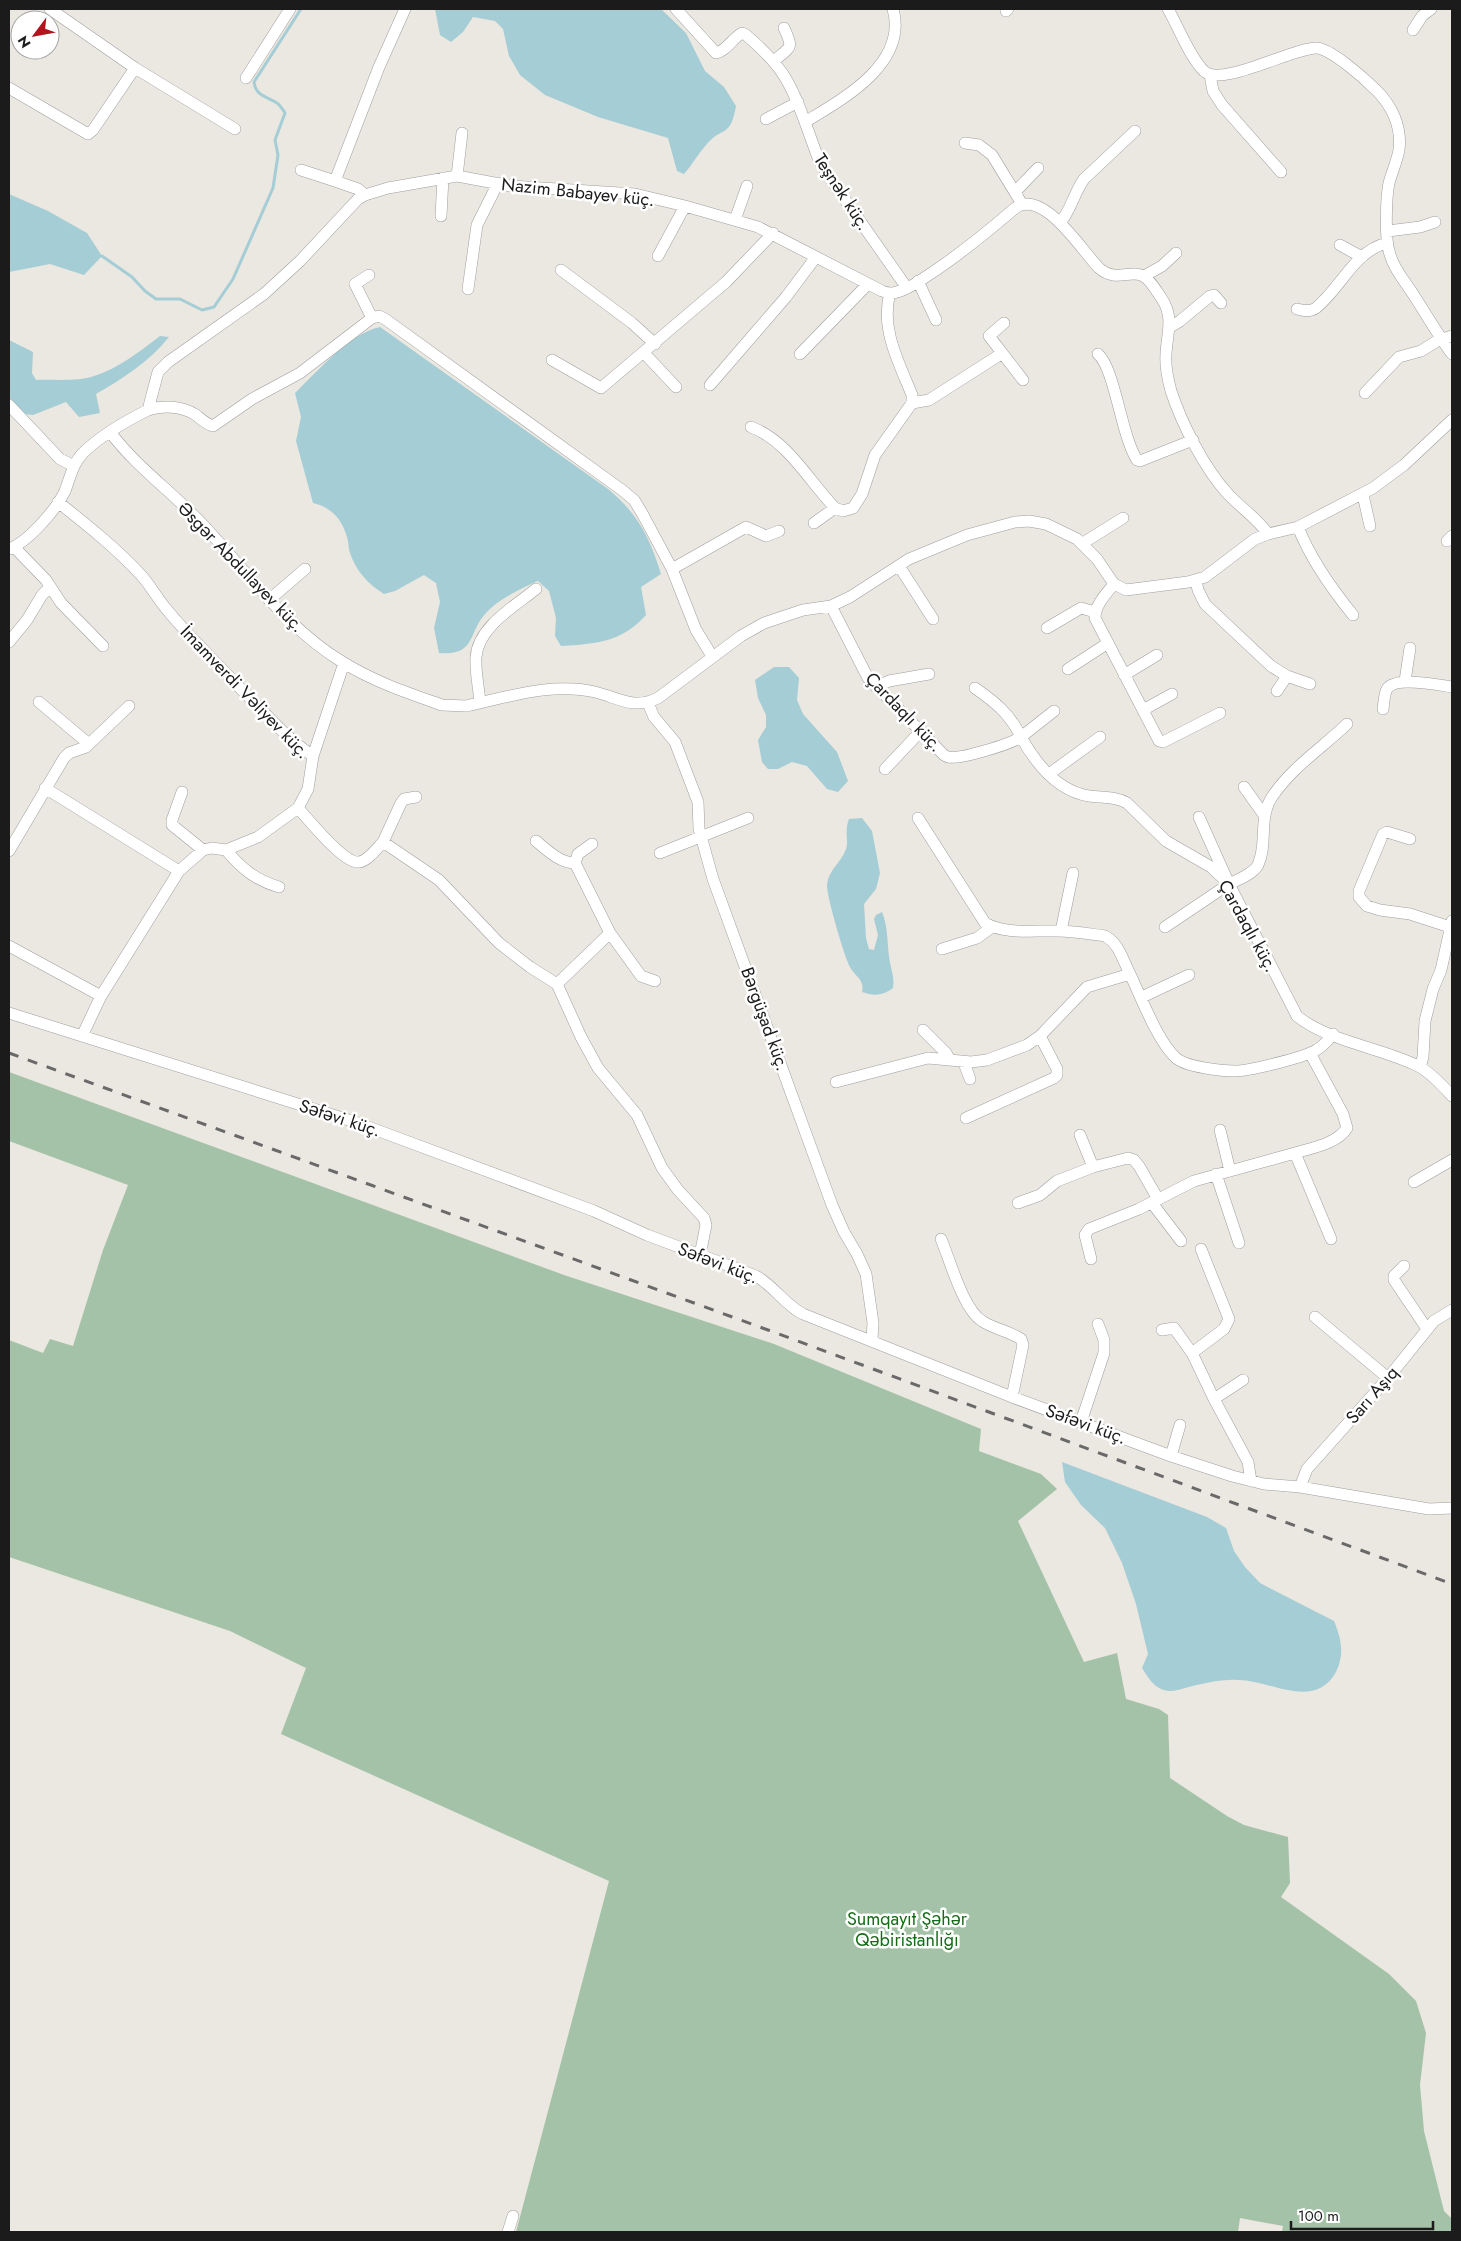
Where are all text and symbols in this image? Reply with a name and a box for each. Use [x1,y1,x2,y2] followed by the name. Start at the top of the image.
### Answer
[10,10,60,60] north arrow
[13,32,35,52] text: N
[807,148,877,236] street label: Teşnək küç.
[500,171,656,213] street label: Nazim Babayev küç.
[172,496,310,638] street label: Əsgər Abdullayev küç.
[174,619,316,765] street label: İmamverdi Vəliyev küç.
[859,666,949,758] street label: Çardaqlı küç.
[1212,875,1284,977] street label: Çardaqlı küç.
[734,964,796,1074] street label: Bərgüşad küç.
[296,1093,384,1143] street label: Səfəvi küç.
[674,1236,762,1290] street label: Səfəvi küç.
[1340,1360,1404,1430] street label: Sarı Aşıq
[1042,1397,1130,1451] street label: Səfəvi küç.
[847,1906,968,1953] park label: Sumqayıt Şəhər Qəbiristanlığı
[1291,2198,1434,2230] scale bar
[1298,2205,1339,2227] text: 100 m

